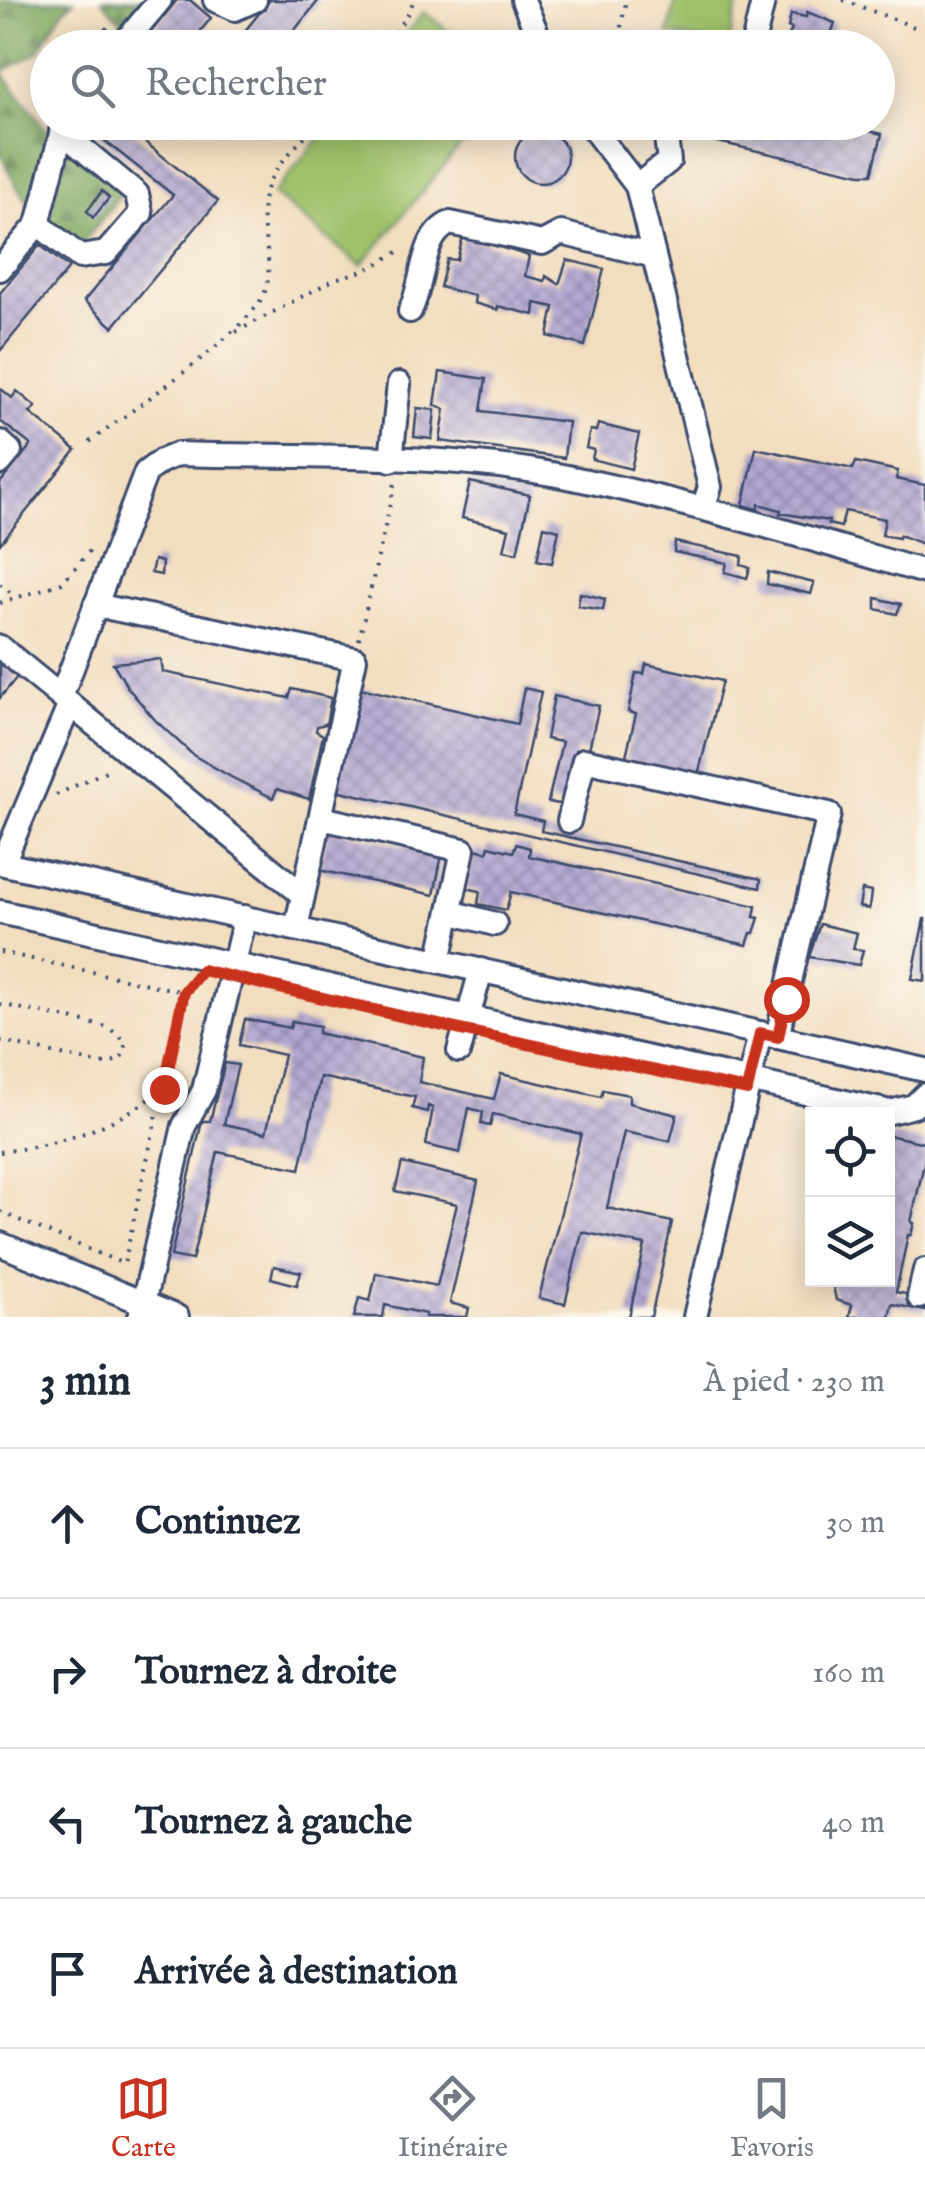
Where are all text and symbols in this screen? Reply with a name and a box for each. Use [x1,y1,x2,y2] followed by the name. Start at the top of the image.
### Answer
[30,30,895,140] search box
[65,58,120,113] icon: search
[145,61,327,109] text: Rechercher
[764,977,810,1023] route start
[142,1067,188,1113] route end
[805,1107,895,1287] map controls
[805,1107,895,1197] button: locate
[805,1197,895,1287] button: layers
[40,1356,131,1409] text: 3 min
[704,1362,885,1403] text: À pied · 230 m
[40,1496,95,1551] icon: ahead
[135,1499,301,1547] text: Continuez
[826,1503,885,1544] text: 30 m
[40,1646,95,1701] icon: right
[135,1649,397,1697] text: Tournez à droite
[812,1653,885,1694] text: 160 m
[40,1796,95,1851] icon: left
[135,1799,412,1847] text: Tournez à gauche
[822,1803,885,1844] text: 40 m
[40,1946,95,2001] icon: arrive
[135,1949,458,1997] text: Arrivée à destination
[111,2071,176,2166] tab: Carte
[398,2071,508,2166] tab: Itinéraire
[730,2071,814,2166] tab: Favoris

